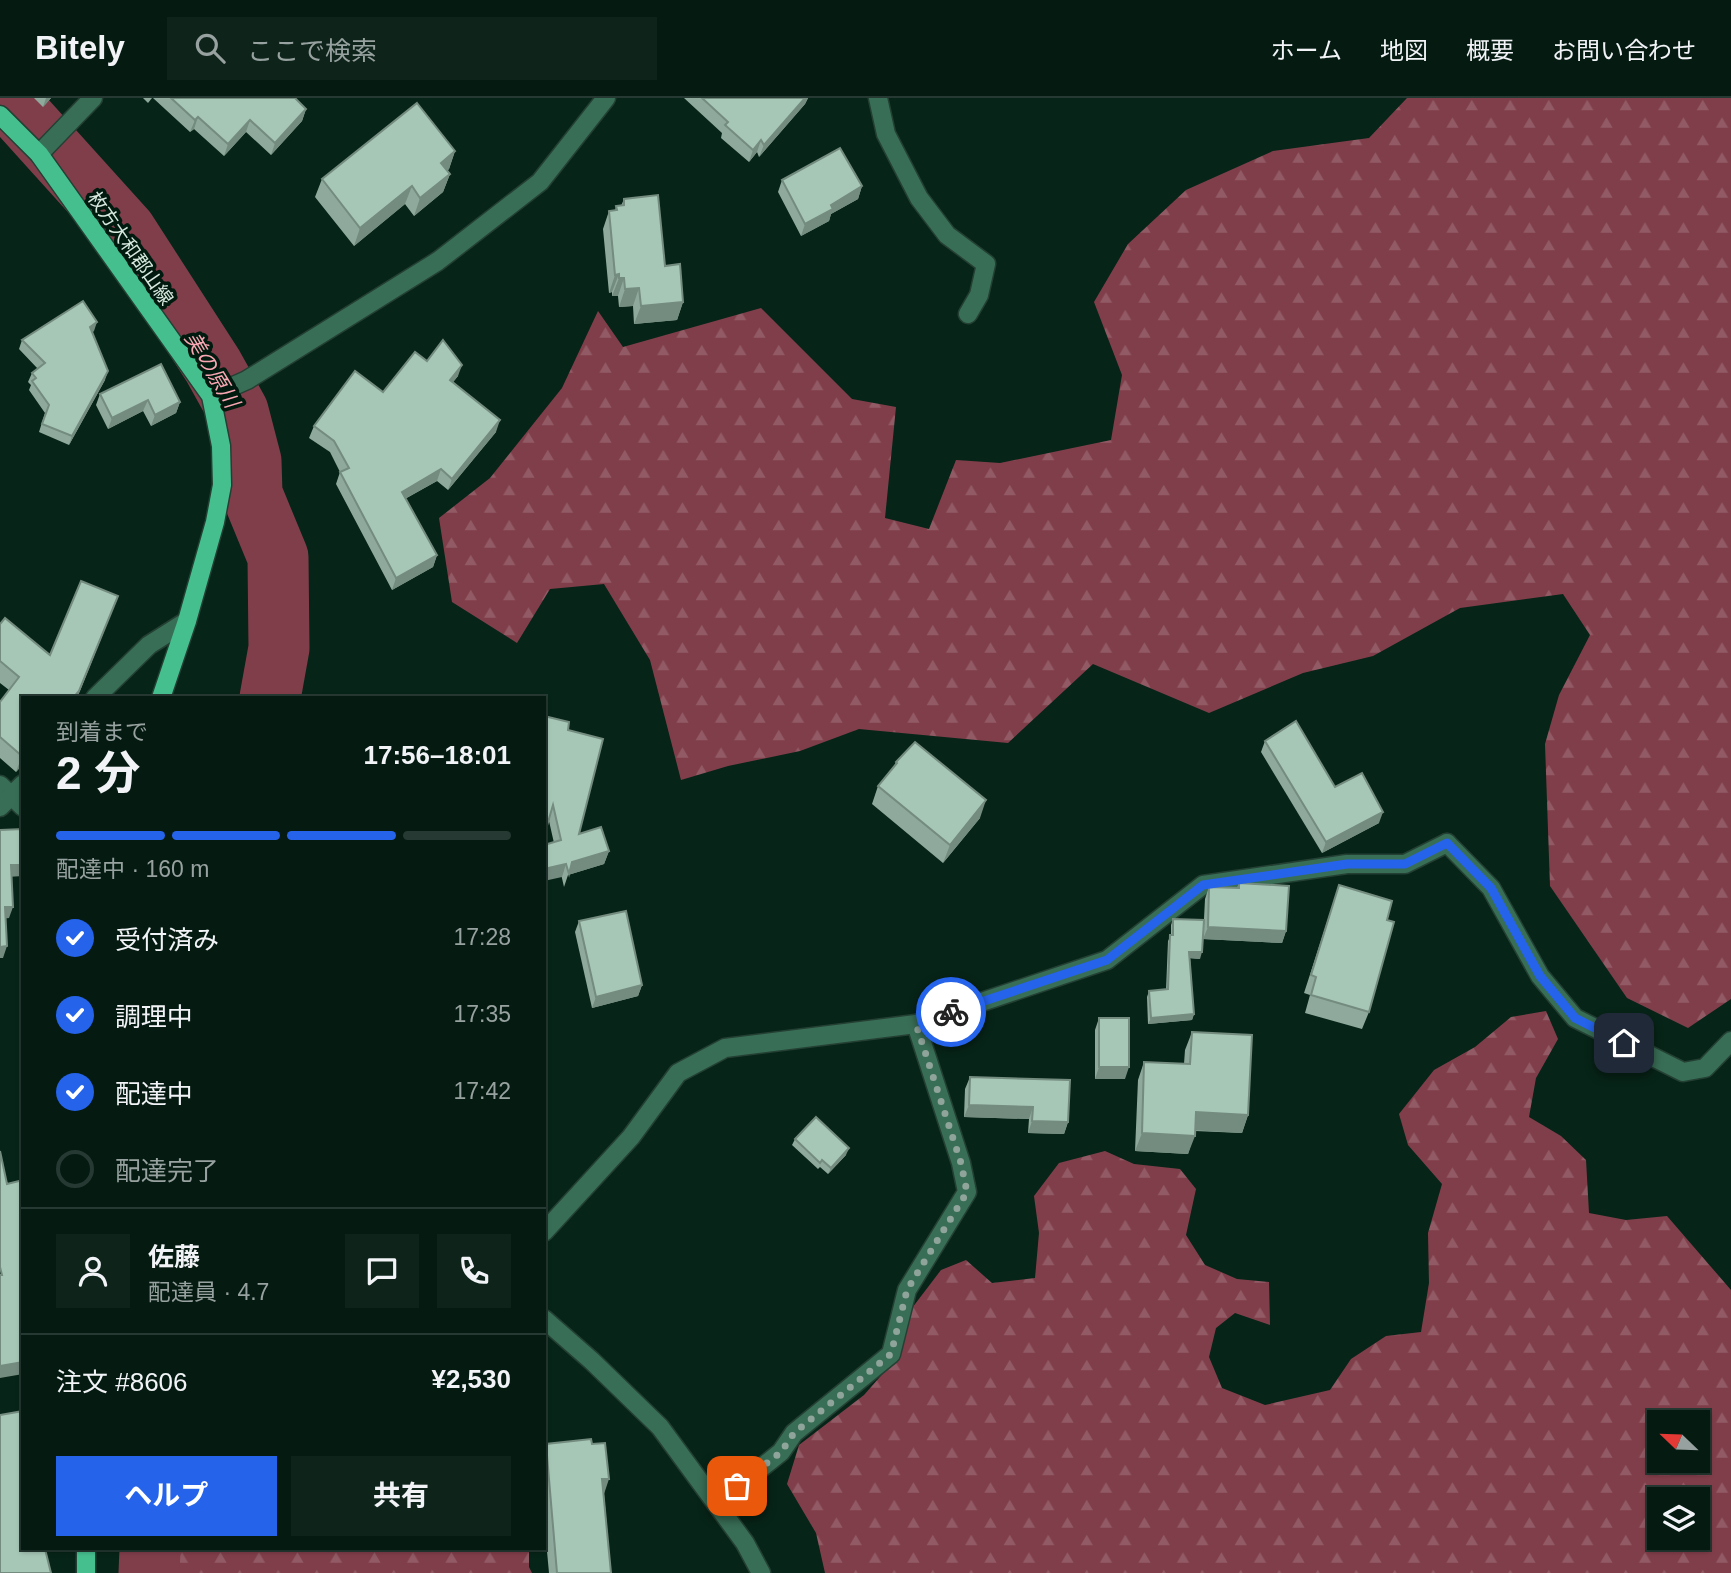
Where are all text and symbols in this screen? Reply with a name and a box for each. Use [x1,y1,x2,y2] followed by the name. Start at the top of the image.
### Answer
[167,17,657,80] search box
[35,29,125,66] text: Bitely
[191,29,229,67] icon: search
[247,36,377,66] text: ここで検索
[1271,37,1342,64] text: ホーム
[1380,37,1428,64] text: 地図
[1466,37,1514,64] text: 概要
[1552,37,1696,64] text: お問い合わせ
[84,188,177,309] street label: 枚方大和郡山線
[181,328,245,413] water label: 美の原川
[56,719,148,745] text: 到着まで
[364,740,511,770] text: 17:56–18:01
[56,747,140,799] text: 2 分
[56,856,209,882] text: 配達中 · 160 m
[56,919,94,957] icon: check
[453,924,511,950] text: 17:28
[115,925,219,955] text: 受付済み
[916,977,986,1047] courier
[932,993,970,1031] icon: bike
[56,996,94,1034] icon: check
[453,1001,511,1027] text: 17:35
[115,1002,193,1032] text: 調理中
[1594,1013,1654,1073] pin
[1605,1024,1643,1062] icon: home
[56,1073,94,1111] icon: check
[453,1078,511,1104] text: 17:42
[115,1079,193,1109] text: 配達中
[115,1156,219,1186] text: 配達完了
[56,1234,130,1308] button: person
[345,1234,419,1308] button: chat
[437,1234,511,1308] button: phone
[148,1242,200,1272] text: 佐藤
[148,1279,269,1305] text: 配達員 · 4.7
[431,1364,511,1394] text: ¥2,530
[56,1367,188,1397] text: 注文 #8606
[1647,1410,1710,1474] north arrow
[1647,1410,1710,1550] map controls
[56,1456,277,1536] button: ヘルプ
[291,1456,511,1536] button: 共有
[707,1456,767,1516] pin
[718,1467,756,1505] icon: bag
[1647,1487,1710,1550] button: layers

